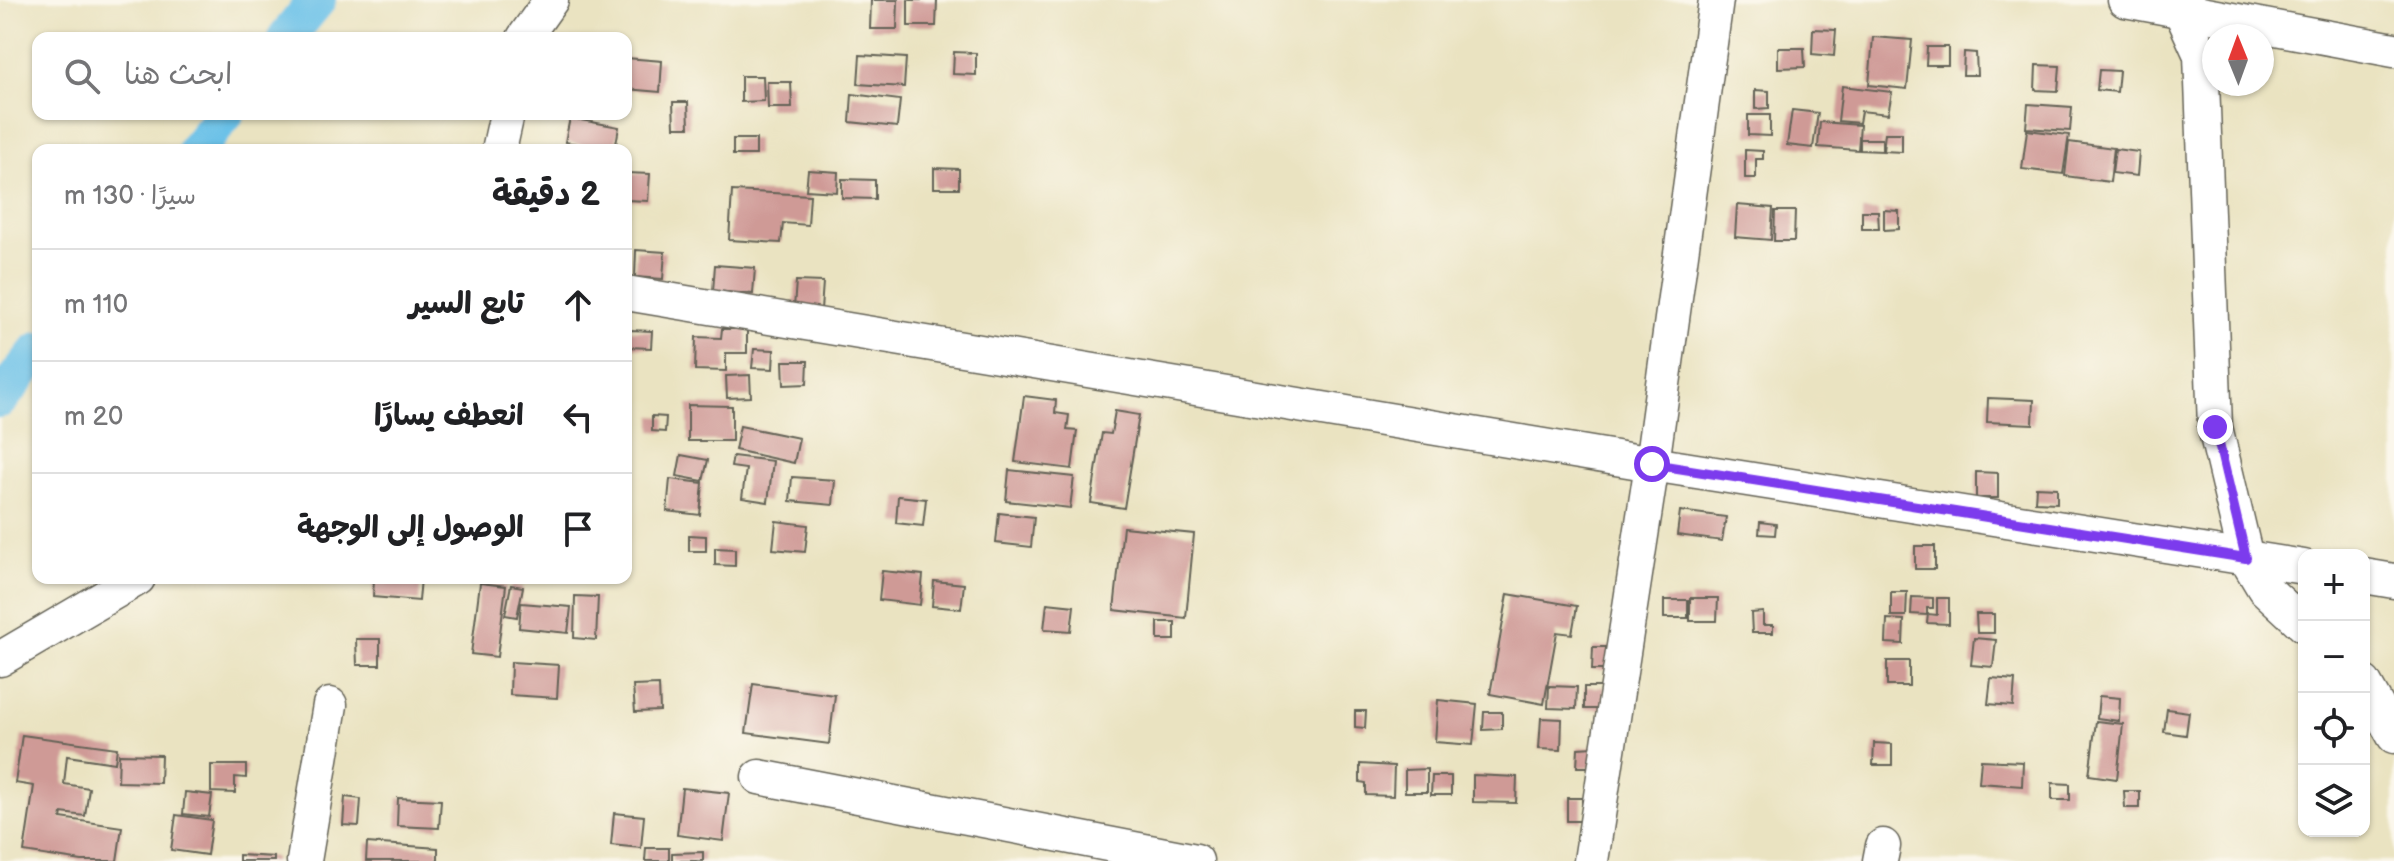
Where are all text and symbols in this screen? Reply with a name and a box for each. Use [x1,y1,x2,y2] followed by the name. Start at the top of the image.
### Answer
[2202,24,2274,96] north arrow
[32,32,632,120] search box
[60,54,104,98] icon: search
[124,57,232,93] text: ابحث هنا
[492,174,600,215] text: 2 دقيقة
[64,181,196,212] text: سيرًا · 130 m
[556,283,600,327] icon: ahead
[409,286,524,322] text: تابع السير
[64,290,128,321] text: 110 m
[556,395,600,439] icon: left
[374,398,524,434] text: انعطف يسارًا
[64,402,123,433] text: 20 m
[2197,409,2233,445] route end
[1634,446,1670,482] route start
[556,507,600,551] icon: arrive
[297,510,524,546] text: الوصول إلى الوجهة
[2298,549,2370,837] map controls
[2298,549,2370,621] button: +
[2298,621,2370,693] button: −
[2298,693,2370,765] button: locate
[2298,765,2370,837] button: layers

